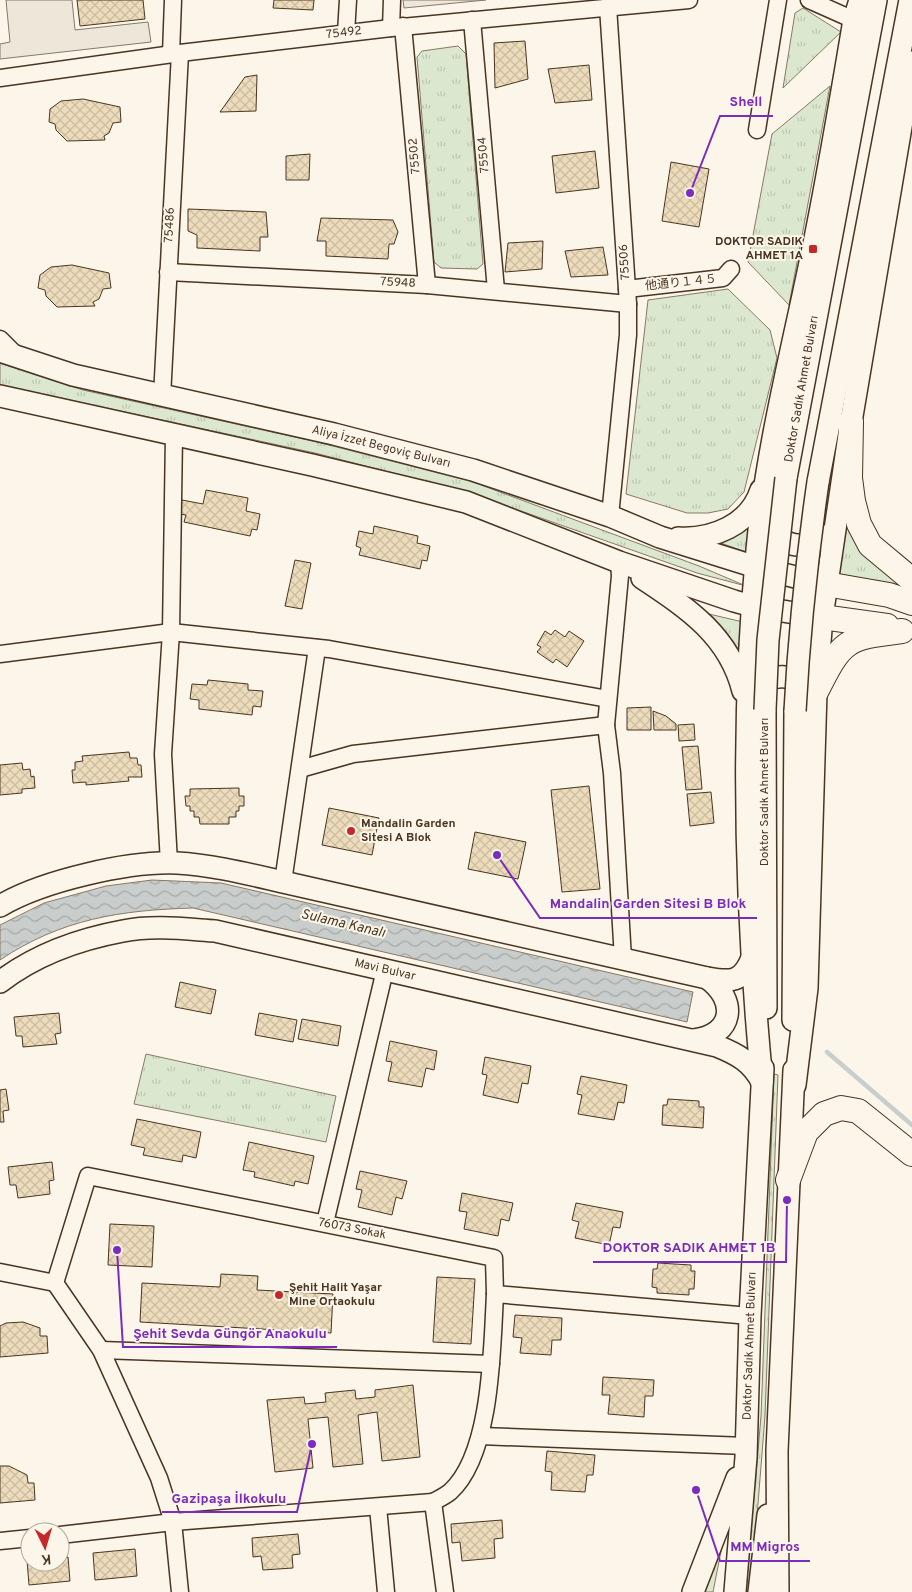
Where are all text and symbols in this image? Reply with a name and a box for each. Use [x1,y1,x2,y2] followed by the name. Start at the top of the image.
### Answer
[325,23,363,43] street label: 75492
[720,87,773,116] callout: Shell
[730,94,762,111] text: Shell
[474,136,494,174] street label: 75504
[405,137,425,175] street label: 75502
[161,207,179,243] street label: 75486
[715,234,804,264] place label: DOKTOR SADIK AHMET 1A
[616,243,634,281] street label: 75506
[807,243,819,255] marker: DOKTOR SADIK AHMET 1A
[644,271,718,295] street label: 他通り１４５
[380,274,416,292] street label: 75948
[781,314,823,464] street label: Doktor Sadık Ahmet Bulvarı
[310,422,452,472] street label: Aliya İzzet Begoviç Bulvarı
[757,718,773,866] street label: Doktor Sadık Ahmet Bulvarı
[361,816,456,846] place label: Mandalin Garden Sitesi A Blok
[345,825,357,837] marker: Mandalin Garden Sitesi A Blok
[540,889,757,918] callout: Mandalin Garden Sitesi B Blok
[550,896,746,913] text: Mandalin Garden Sitesi B Blok
[299,906,387,942] water label: Sulama Kanalı
[353,955,418,985] street label: Mavi Bulvar
[317,1215,387,1243] street label: 76073 Sokak
[593,1233,786,1262] callout: DOKTOR SADIK AHMET 1B
[603,1240,775,1257] text: DOKTOR SADIK AHMET 1B
[739,1271,761,1421] street label: Doktor Sadık Ahmet Bulvarı
[289,1280,382,1310] place label: Şehit Halit Yaşar Mine Ortaokulu
[273,1289,285,1301] marker: Şehit Halit Yaşar Mine Ortaokulu
[123,1318,337,1347] callout: Şehit Sevda Güngör Anaokulu
[133,1326,327,1343] text: Şehit Sevda Güngör Anaokulu
[162,1483,297,1512] callout: Gazipaşa İlkokulu
[172,1491,286,1508] text: Gazipaşa İlkokulu
[20,1522,70,1572] north arrow
[720,1532,810,1561] callout: MM Migros
[730,1539,800,1556] text: MM Migros
[40,1550,52,1567] text: K

